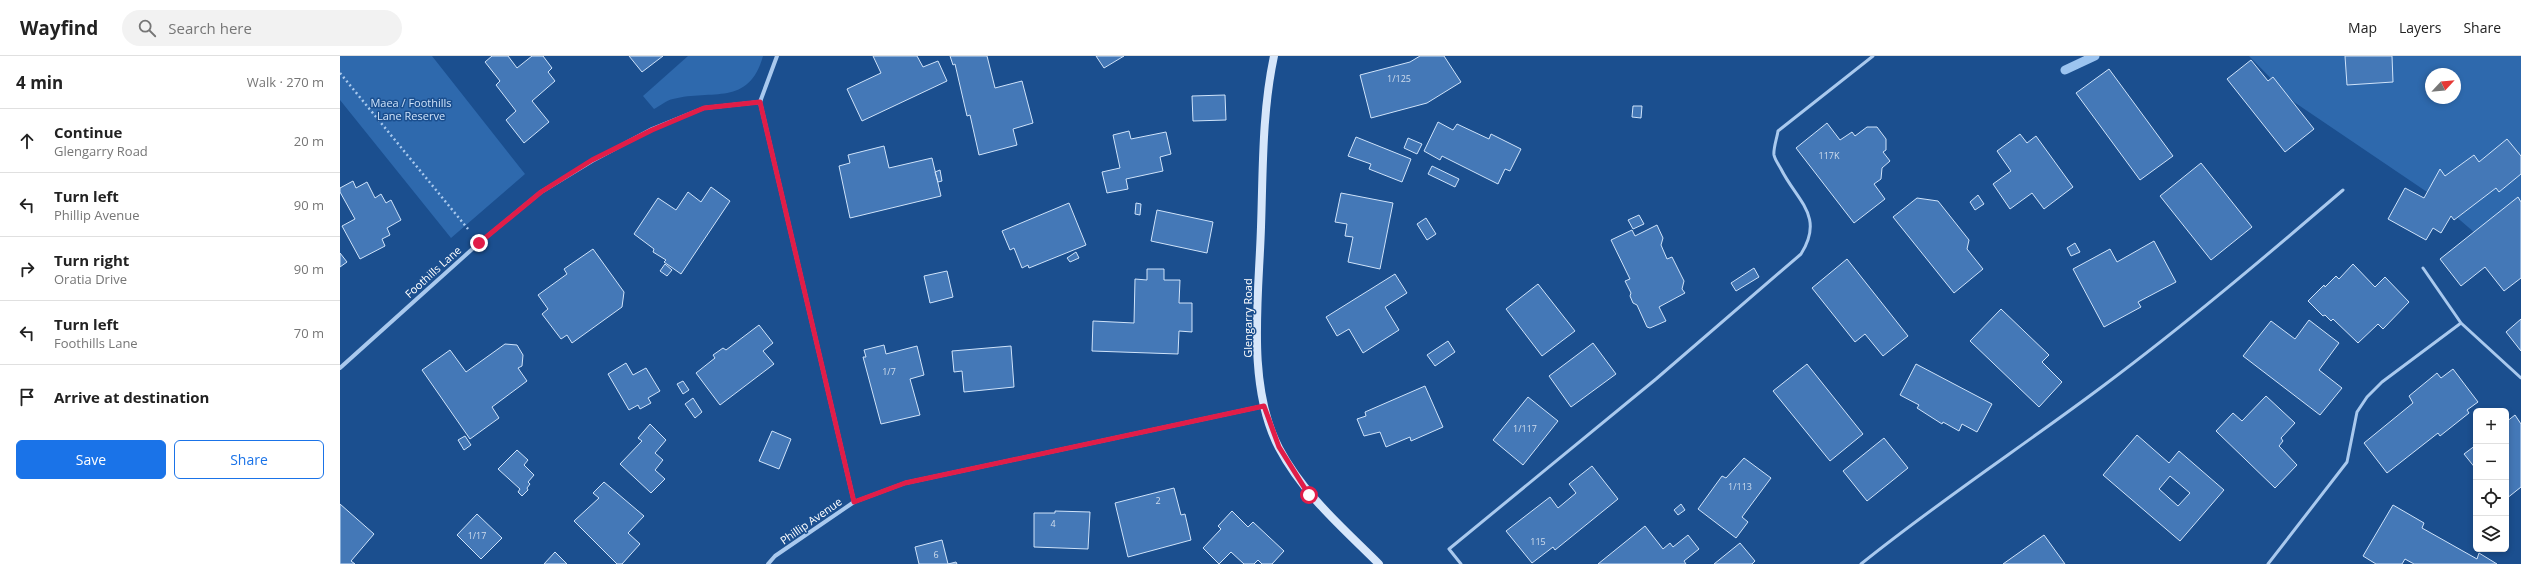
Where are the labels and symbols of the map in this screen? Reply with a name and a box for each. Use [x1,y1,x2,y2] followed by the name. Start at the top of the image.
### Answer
[2425,68,2461,104] north arrow
[1387,72,1411,85] house number: 1/125
[370,95,452,123] park label: Maea / Foothills Lane Reserve
[1819,149,1840,162] house number: 117K
[470,234,488,252] route end
[401,242,464,301] street label: Foothills Lane
[1240,278,1255,358] street label: Glengarry Road
[882,365,896,378] house number: 1/7
[1513,422,1537,435] house number: 1/117
[1728,480,1752,493] house number: 1/113
[1300,486,1318,504] route start
[777,494,845,547] street label: Phillip Avenue
[1155,494,1161,507] house number: 2
[1050,517,1056,530] house number: 4
[468,529,486,542] house number: 1/17
[1530,535,1546,548] house number: 115
[933,548,939,561] house number: 6

